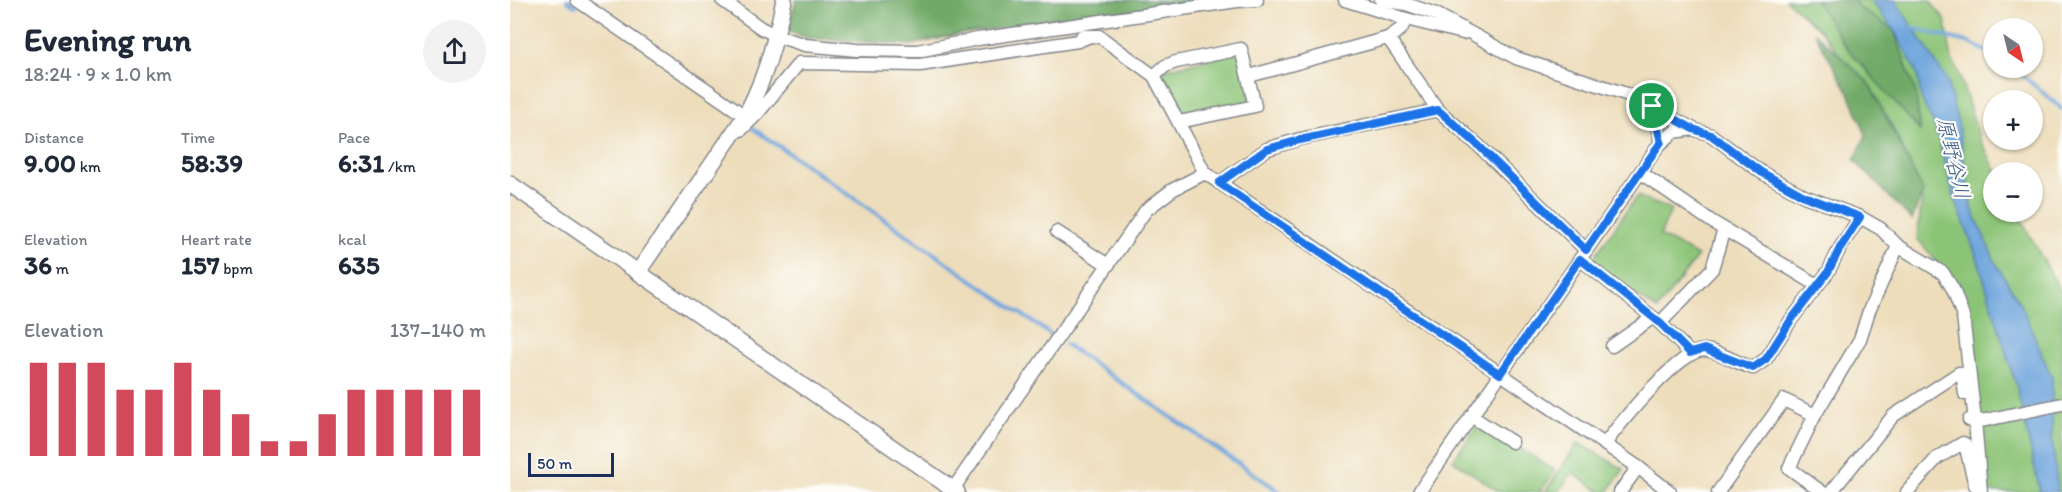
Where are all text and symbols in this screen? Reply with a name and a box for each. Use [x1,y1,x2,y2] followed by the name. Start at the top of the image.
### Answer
[1983,18,2043,78] north arrow
[1983,18,2043,222] map controls
[24,20,191,59] text: Evening run
[423,20,486,83] button: share
[24,62,172,86] text: 18:24 · 9 × 1.0 km
[1626,80,1677,131] pin
[1635,89,1668,122] icon: arrive
[1983,90,2043,150] button: +
[1932,114,1976,202] water label: 原野谷川
[24,128,84,147] text: Distance
[181,128,215,147] text: Time
[338,128,370,147] text: Pace
[24,147,76,179] text: 9.00
[181,147,243,179] text: 58:39
[338,147,384,179] text: 6:31
[76,157,101,176] text: km
[384,157,416,176] text: /km
[1983,162,2043,222] button: −
[24,230,88,249] text: Elevation
[181,230,252,249] text: Heart rate
[338,230,366,249] text: kcal
[24,249,52,281] text: 36
[181,249,220,281] text: 157
[338,249,380,281] text: 635
[52,259,69,278] text: m
[220,259,253,278] text: bpm
[24,318,103,342] text: Elevation
[390,318,486,342] text: 137–140 m
[528,450,614,478] scale bar
[537,454,572,473] text: 50 m

